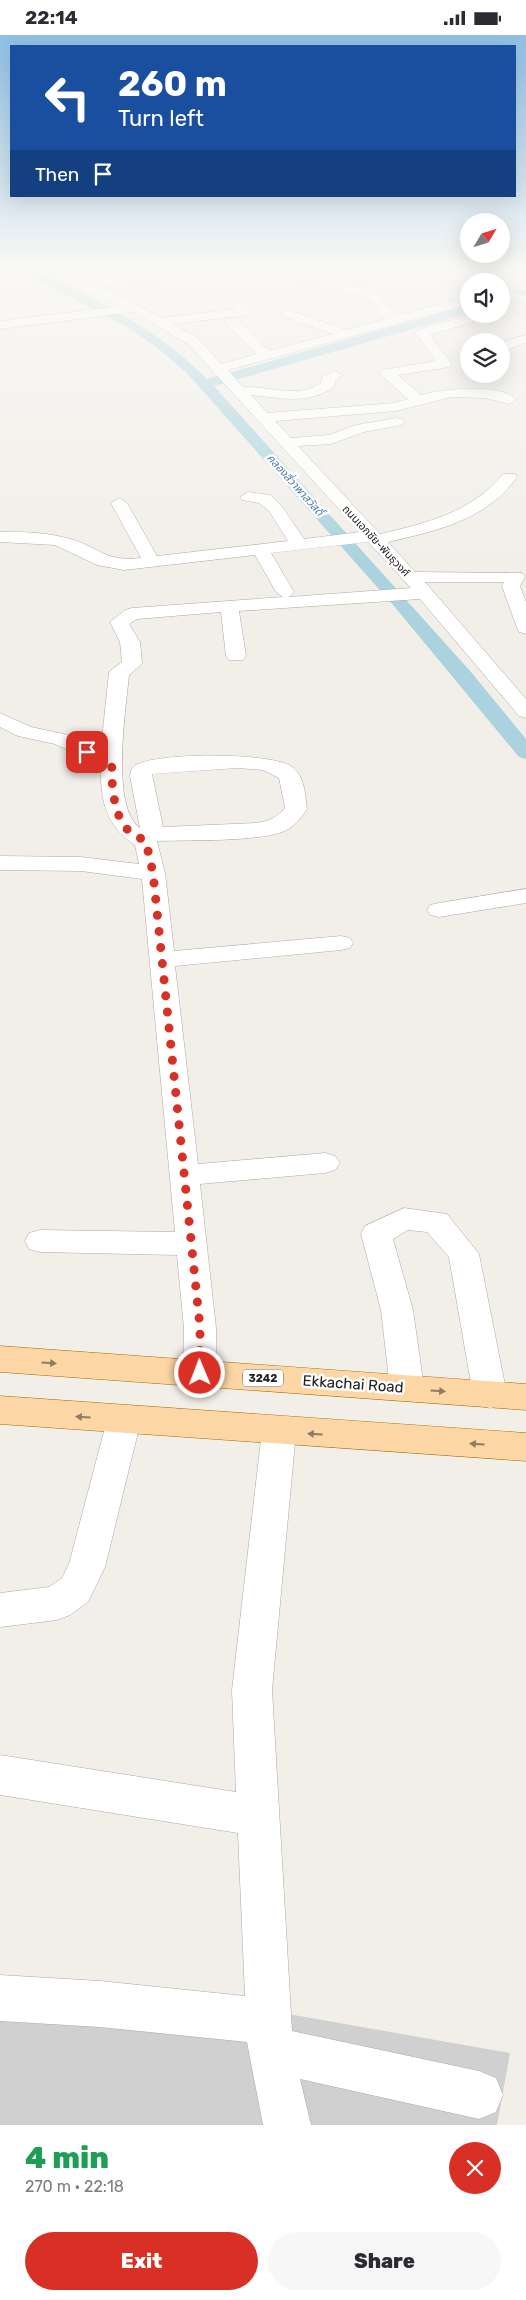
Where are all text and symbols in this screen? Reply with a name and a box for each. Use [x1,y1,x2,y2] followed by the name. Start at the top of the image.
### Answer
[25,6,78,29] text: 22:14
[118,63,227,105] text: 260 m
[35,65,100,130] icon: left
[118,105,204,132] text: Turn left
[89,160,117,188] icon: arrive
[35,163,79,186] text: Then
[460,213,510,263] north arrow
[460,213,510,383] map controls
[460,273,510,323] button: sound
[460,333,510,383] button: layers
[264,450,330,521] water label: คลองสี่วาพาสวัสดิ์
[340,503,412,579] street label: ถนนเอกชัย-พันธุวงศ์
[66,731,108,773] pin
[73,738,101,766] icon: arrive
[173,1346,225,1398] position arrow
[41,1359,57,1367] one-way arrow
[243,1370,283,1387] road number: 3242
[302,1371,404,1397] street label: Ekkachai Road
[430,1387,446,1395] one-way arrow
[75,1413,91,1421] one-way arrow
[307,1429,323,1437] one-way arrow
[469,1440,485,1448] one-way arrow
[25,2140,109,2176] text: 4 min
[449,2142,501,2194] button: close
[25,2177,124,2196] text: 270 m · 22:18
[25,2232,258,2290] button: Exit
[268,2232,501,2290] button: Share

